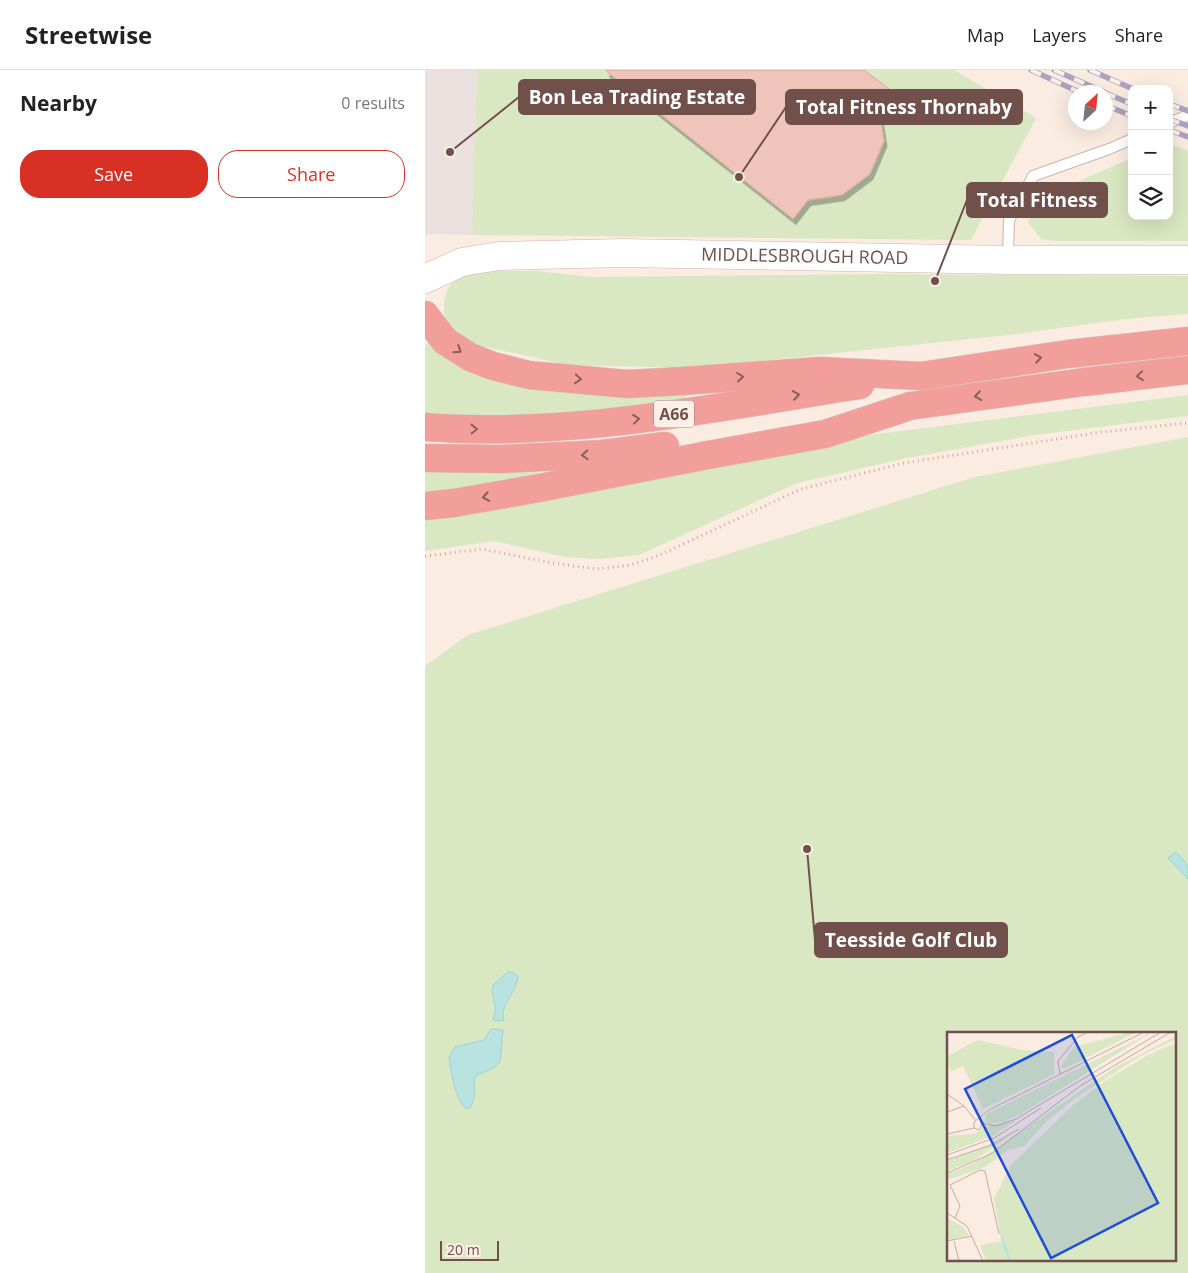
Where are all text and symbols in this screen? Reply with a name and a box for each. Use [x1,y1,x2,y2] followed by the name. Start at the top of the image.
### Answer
[25,18,152,51] text: Streetwise
[967,23,1004,47] text: Map
[1032,23,1087,47] text: Layers
[1115,23,1163,47] text: Share
[519,80,755,114] callout: Bon Lea Trading Estate
[529,84,745,110] text: Bon Lea Trading Estate
[1068,85,1113,130] north arrow
[1128,85,1173,220] map controls
[1128,85,1173,130] button: +
[20,89,97,117] text: Nearby
[786,90,1022,124] callout: Total Fitness Thornaby
[341,92,405,114] text: 0 results
[796,94,1012,120] text: Total Fitness Thornaby
[1128,130,1173,175] button: −
[20,150,208,198] button: Save
[218,150,405,198] button: Share
[1128,175,1173,220] button: layers
[967,183,1107,217] callout: Total Fitness
[977,187,1097,213] text: Total Fitness
[701,241,909,269] street label: MIDDLESBROUGH ROAD
[453,343,462,353] one-way arrow
[1034,354,1043,364] one-way arrow
[1135,370,1143,381] one-way arrow
[736,372,744,383] one-way arrow
[574,373,582,384] one-way arrow
[792,390,801,400] one-way arrow
[974,390,982,401] one-way arrow
[654,400,694,428] road number: A66
[632,414,640,425] one-way arrow
[470,424,478,434] one-way arrow
[581,450,589,460] one-way arrow
[482,491,490,501] one-way arrow
[815,923,1007,957] callout: Teesside Golf Club
[825,927,997,953] text: Teesside Golf Club
[947,1032,1175,1260] inset map
[440,1238,499,1261] scale bar
[447,1240,480,1259] text: 20 m

